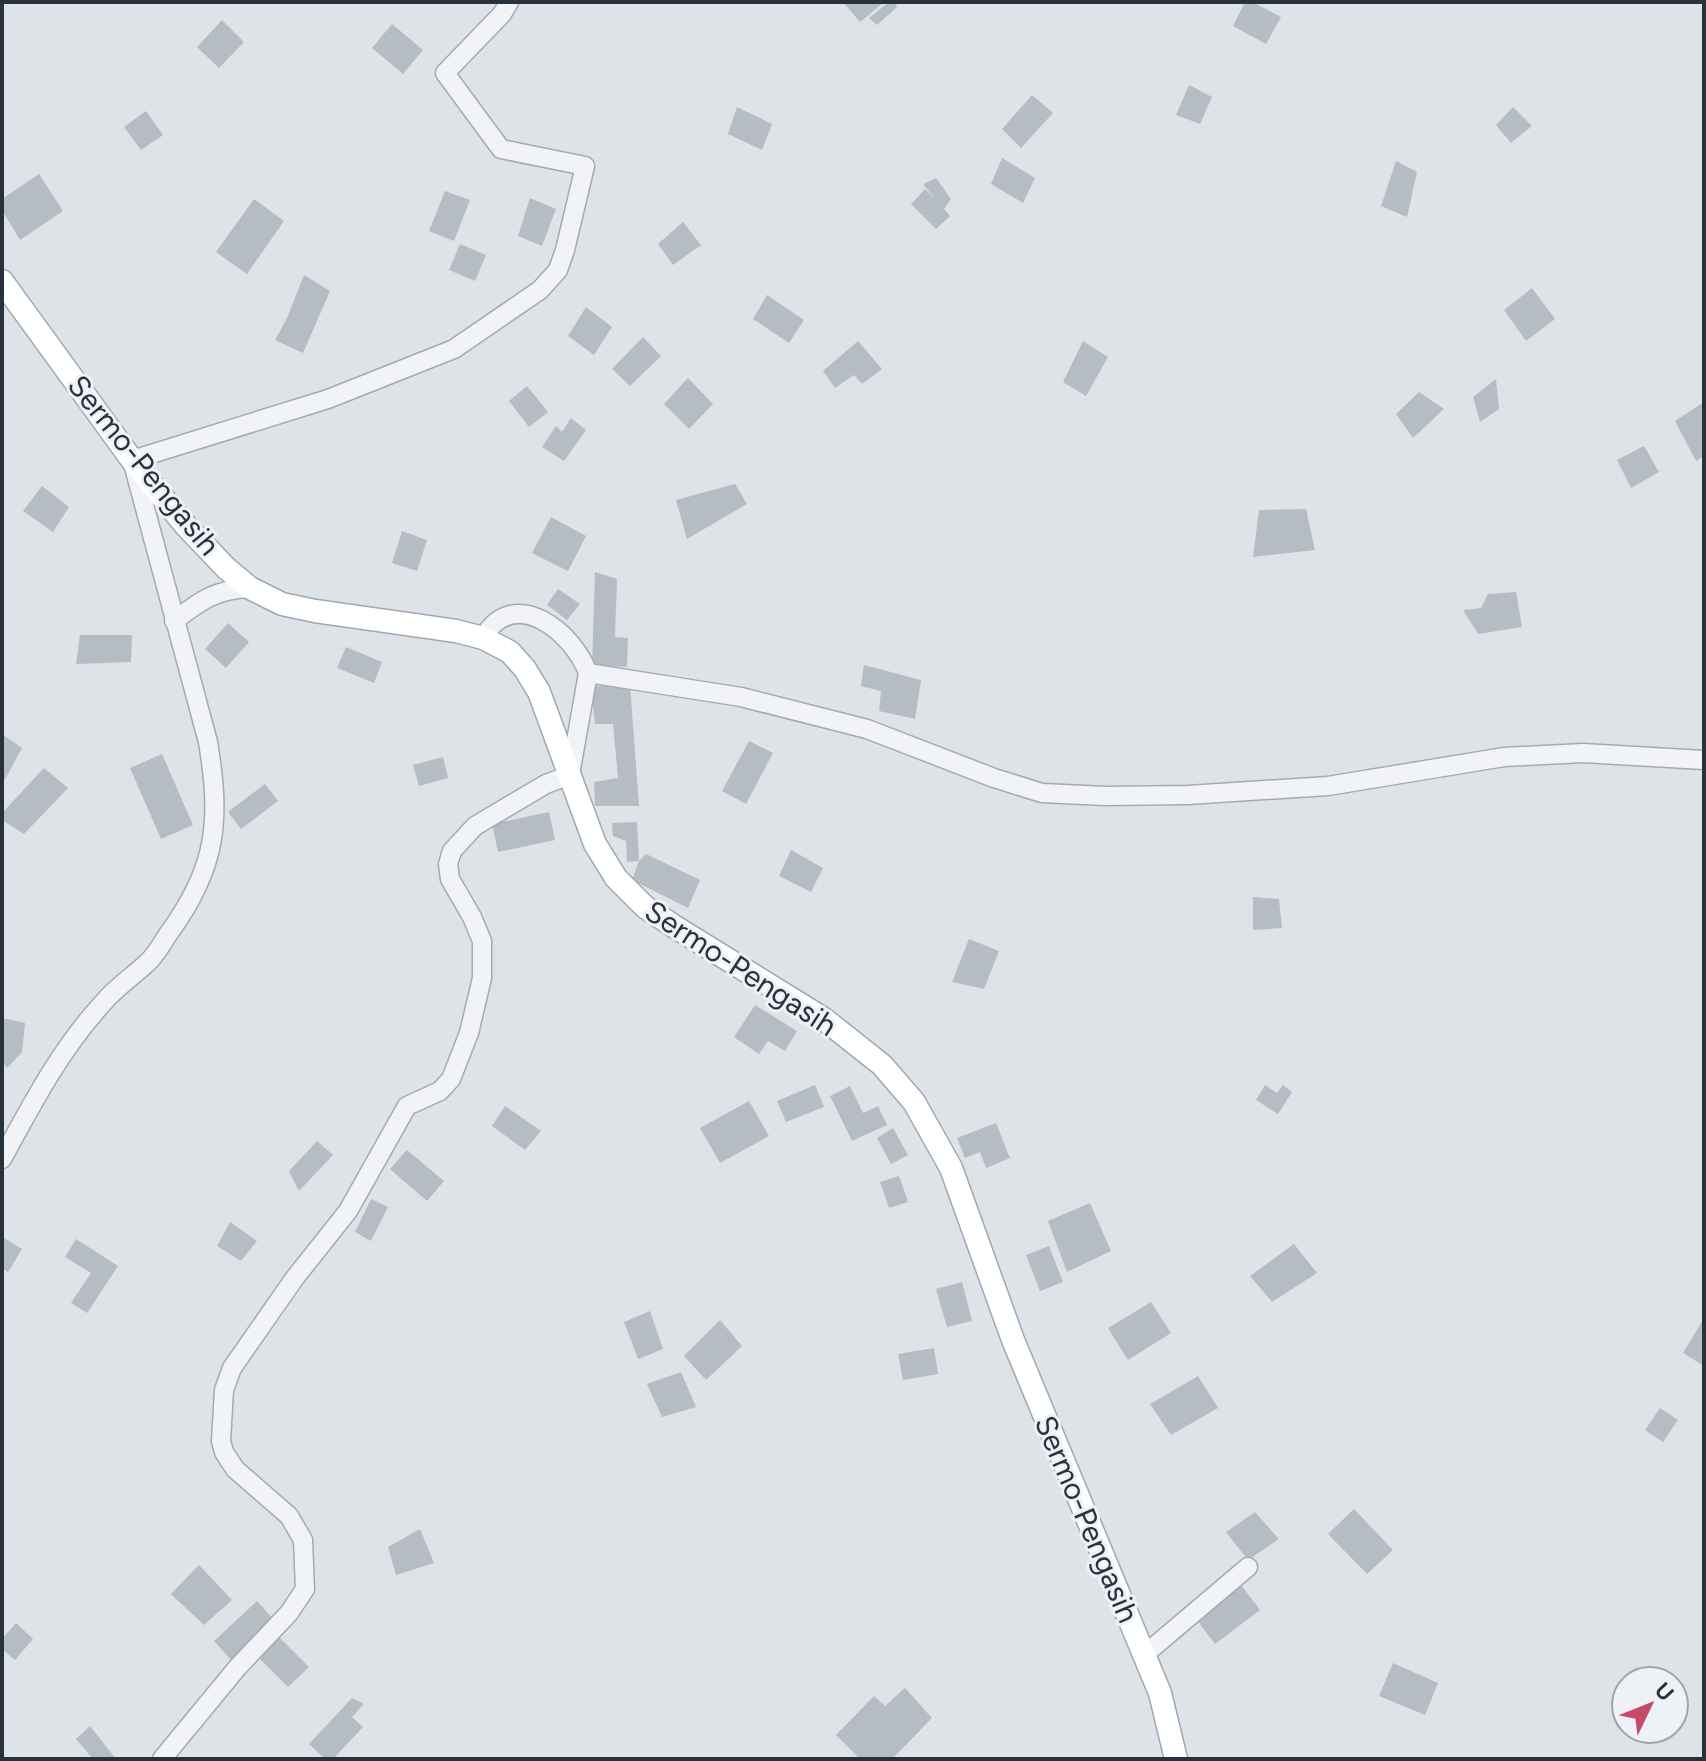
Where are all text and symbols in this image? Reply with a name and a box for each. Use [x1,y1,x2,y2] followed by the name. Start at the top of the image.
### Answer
[60,367,228,563] street label: Sermo-Pengasih
[638,892,844,1044] street label: Sermo-Pengasih
[1027,1410,1147,1628] street label: Sermo-Pengasih
[1610,1665,1690,1745] north arrow
[1649,1677,1679,1707] text: U

